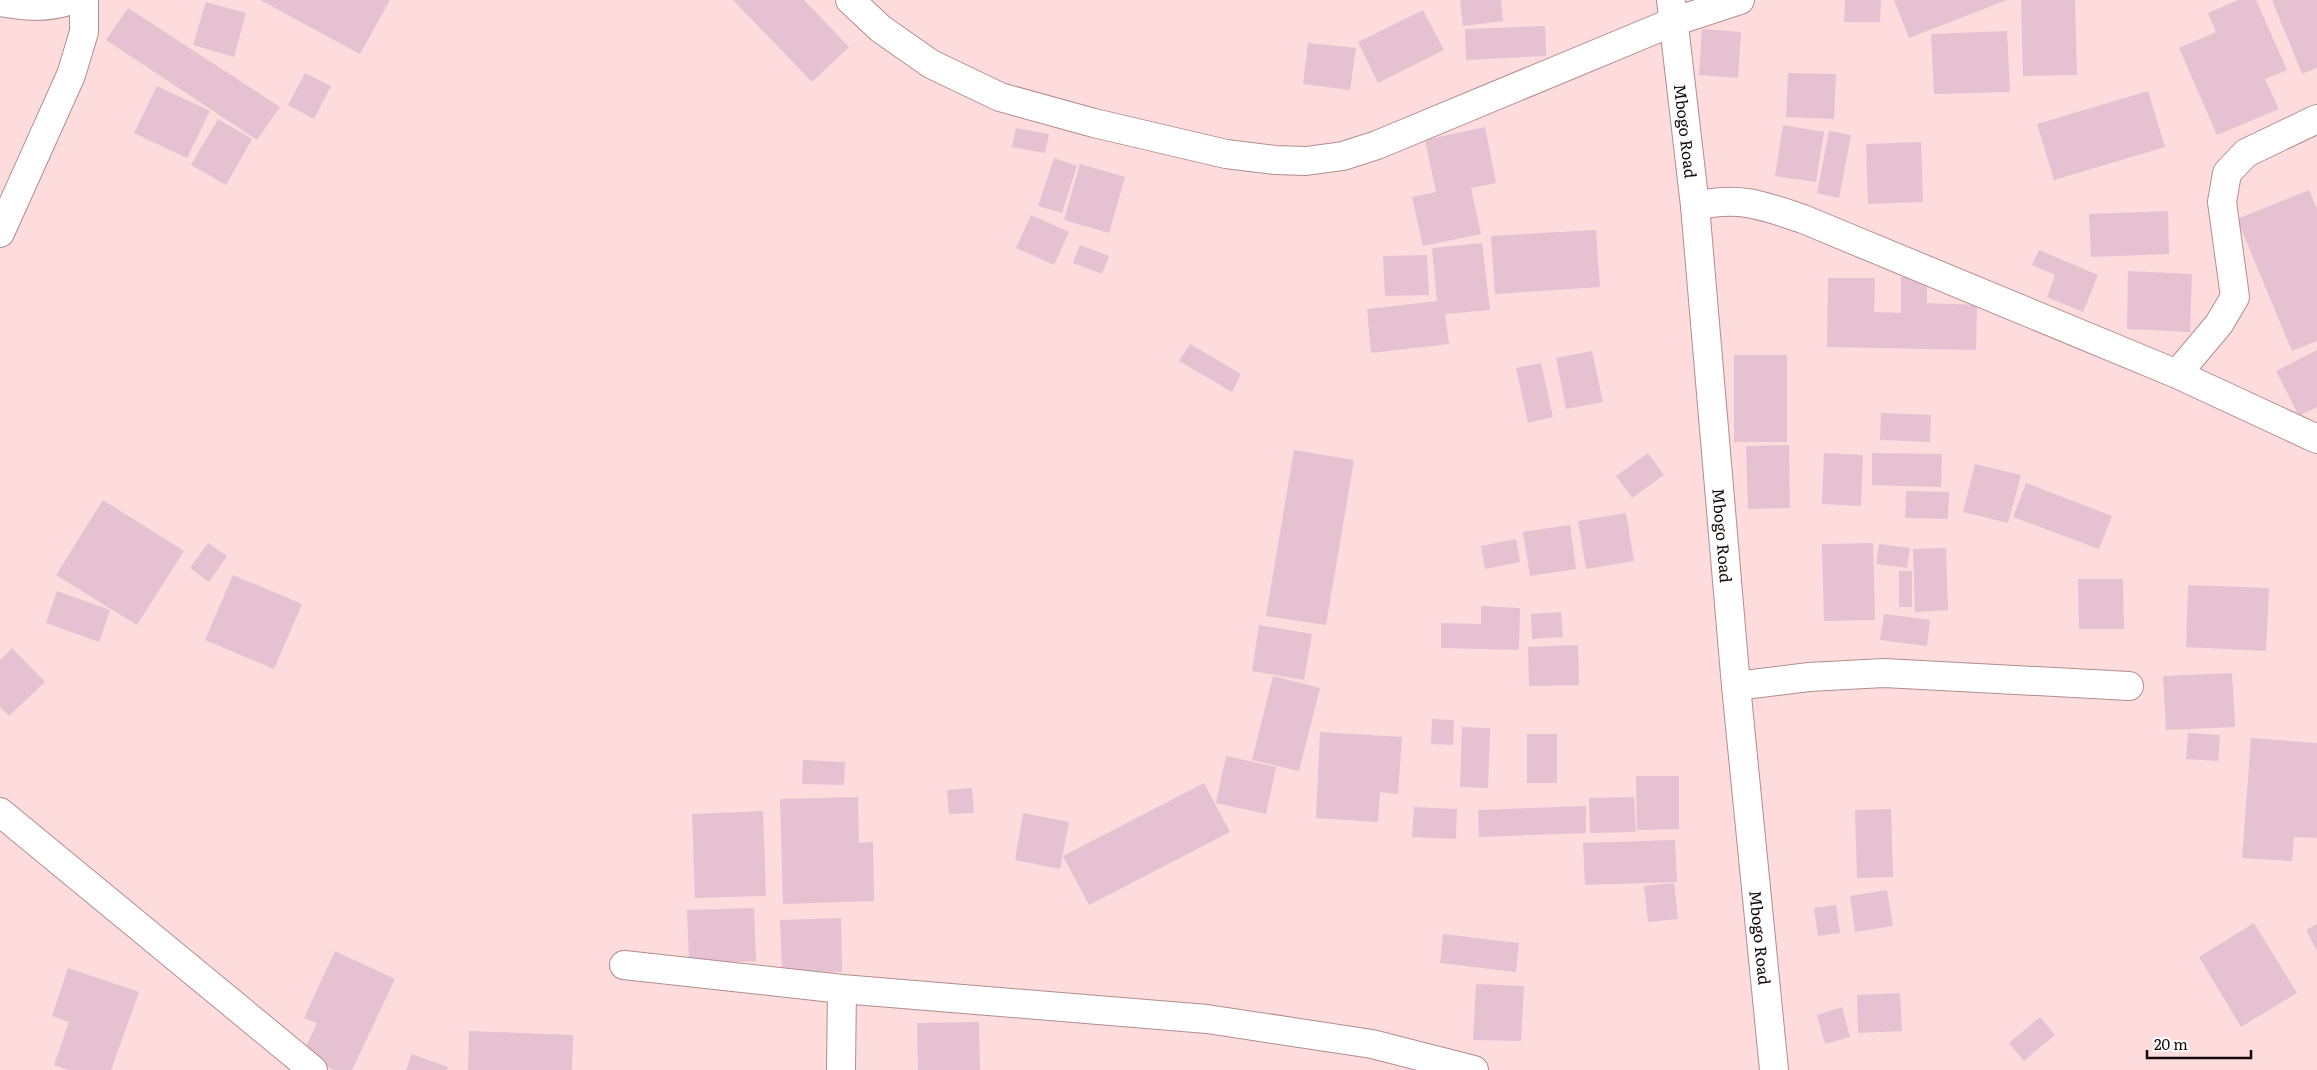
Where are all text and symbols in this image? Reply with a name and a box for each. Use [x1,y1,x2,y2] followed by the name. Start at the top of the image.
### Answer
[1669,83,1704,180] street label: Mbogo Road
[1707,487,1739,584] street label: Mbogo Road
[1744,889,1778,986] street label: Mbogo Road
[2147,1028,2251,1060] scale bar
[2154,1032,2188,1055] text: 20 m

